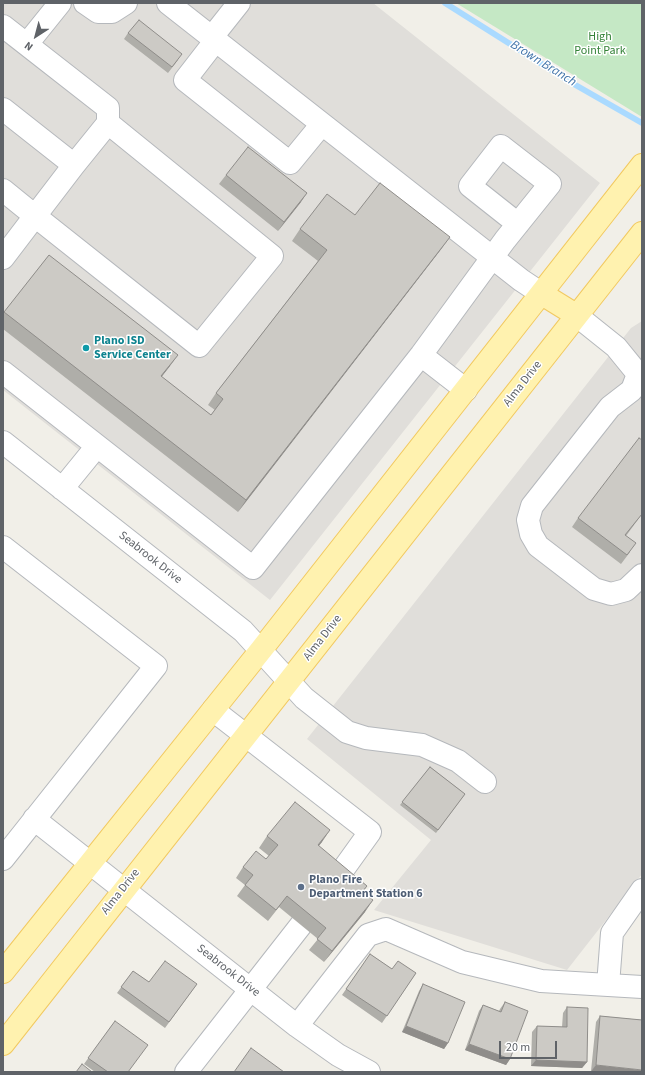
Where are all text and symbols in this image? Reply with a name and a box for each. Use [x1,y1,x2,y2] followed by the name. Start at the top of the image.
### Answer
[16,16,56,56] north arrow
[574,30,626,58] park label: High Point Park
[21,38,36,54] text: N
[507,38,579,90] water label: Brown Branch
[94,334,171,362] place label: Plano ISD Service Center
[81,343,91,353] marker: Plano ISD Service Center
[501,358,545,410] street label: Alma Drive
[116,529,184,587] street label: Seabrook Drive
[301,612,345,664] street label: Alma Drive
[99,866,143,918] street label: Alma Drive
[309,873,423,901] place label: Plano Fire Department Station 6
[296,882,306,892] marker: Plano Fire Department Station 6
[194,942,262,1000] street label: Seabrook Drive
[501,1033,559,1059] scale bar
[506,1039,530,1056] text: 20 m

